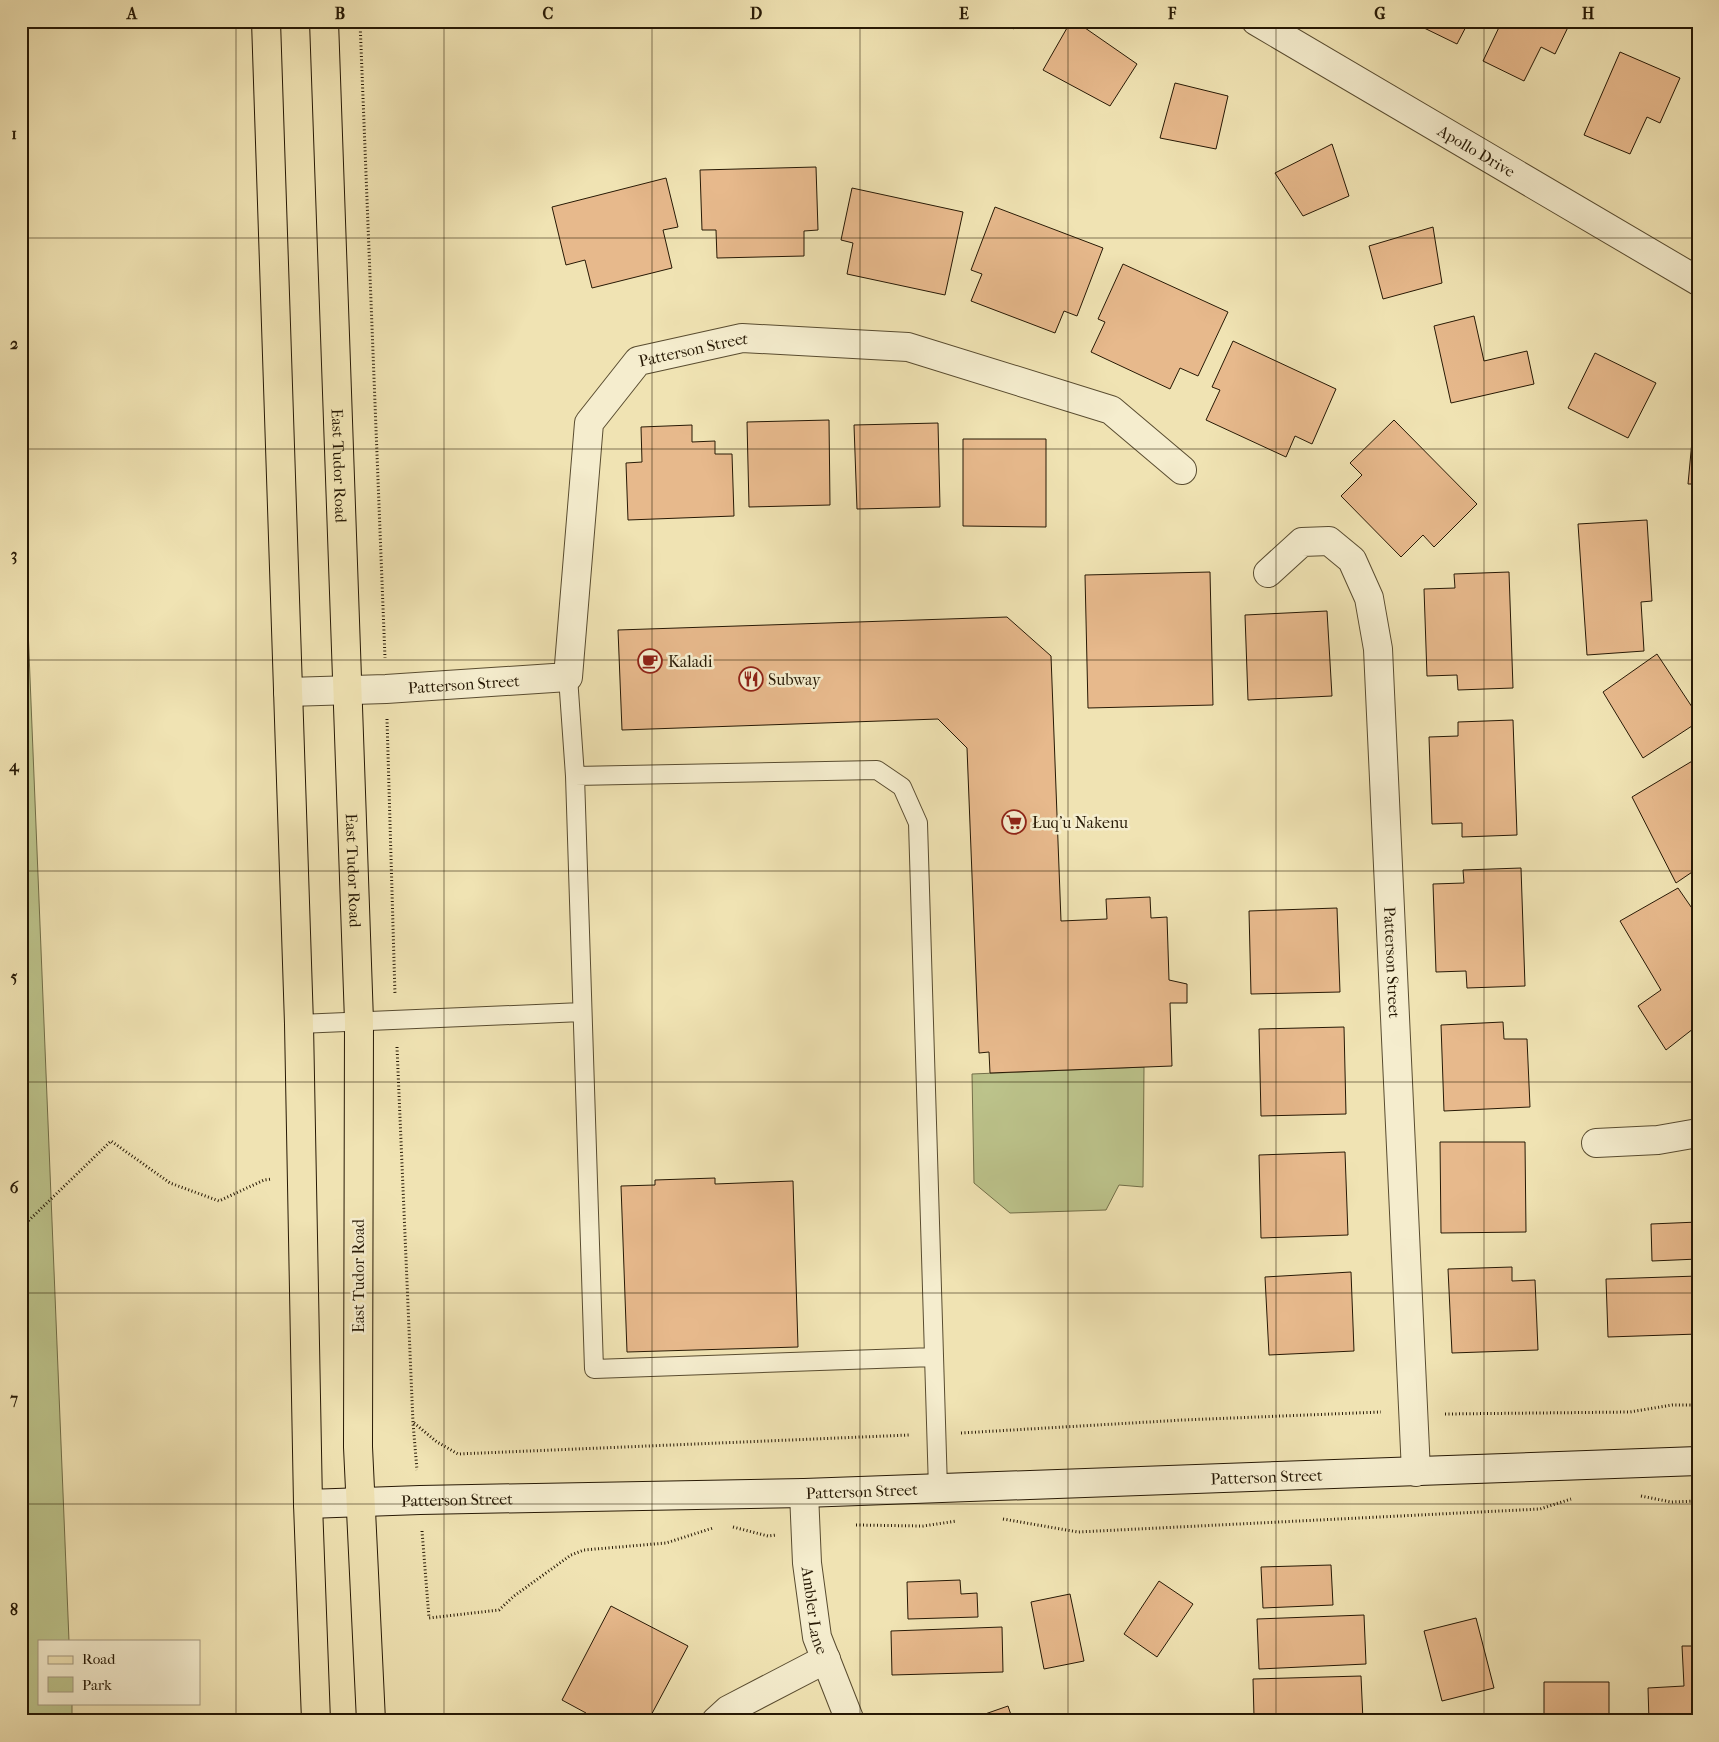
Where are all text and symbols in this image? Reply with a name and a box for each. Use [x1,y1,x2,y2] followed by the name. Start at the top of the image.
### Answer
[126,4,138,23] text: A
[335,4,345,23] text: B
[543,4,554,23] text: C
[750,4,762,23] text: D
[959,4,969,23] text: E
[1167,4,1177,23] text: F
[1374,4,1386,23] text: G
[1582,4,1595,23] text: H
[1434,120,1519,181] street label: Apollo Drive
[11,124,17,143] text: 1
[637,329,749,370] street label: Patterson Street
[10,334,18,353] text: 2
[328,408,351,523] street label: East Tudor Road
[11,545,17,565] text: 3
[637,648,663,674] cafe icon: Kaladi
[668,652,713,671] place label: Kaladi
[738,666,764,692] restaurant icon: Subway
[768,670,821,689] place label: Subway
[407,671,521,697] street label: Patterson Street
[8,756,20,776] text: 4
[1001,809,1027,835] supermarket icon: Łuq’u Nakenu
[342,813,365,928] street label: East Tudor Road
[1032,813,1128,832] place label: Łuq’u Nakenu
[1380,906,1405,1019] street label: Patterson Street
[11,967,18,986] text: 5
[10,1178,19,1197] text: 6
[349,1219,368,1333] street label: East Tudor Road
[9,1389,18,1408] text: 7
[1210,1465,1323,1488] street label: Patterson Street
[806,1479,918,1502] street label: Patterson Street
[401,1489,513,1510] street label: Patterson Street
[798,1564,832,1657] street label: Ambler Lane
[10,1600,18,1619] text: 8
[38,1640,200,1704] legend
[82,1650,116,1668] text: Road
[82,1676,112,1694] text: Park

